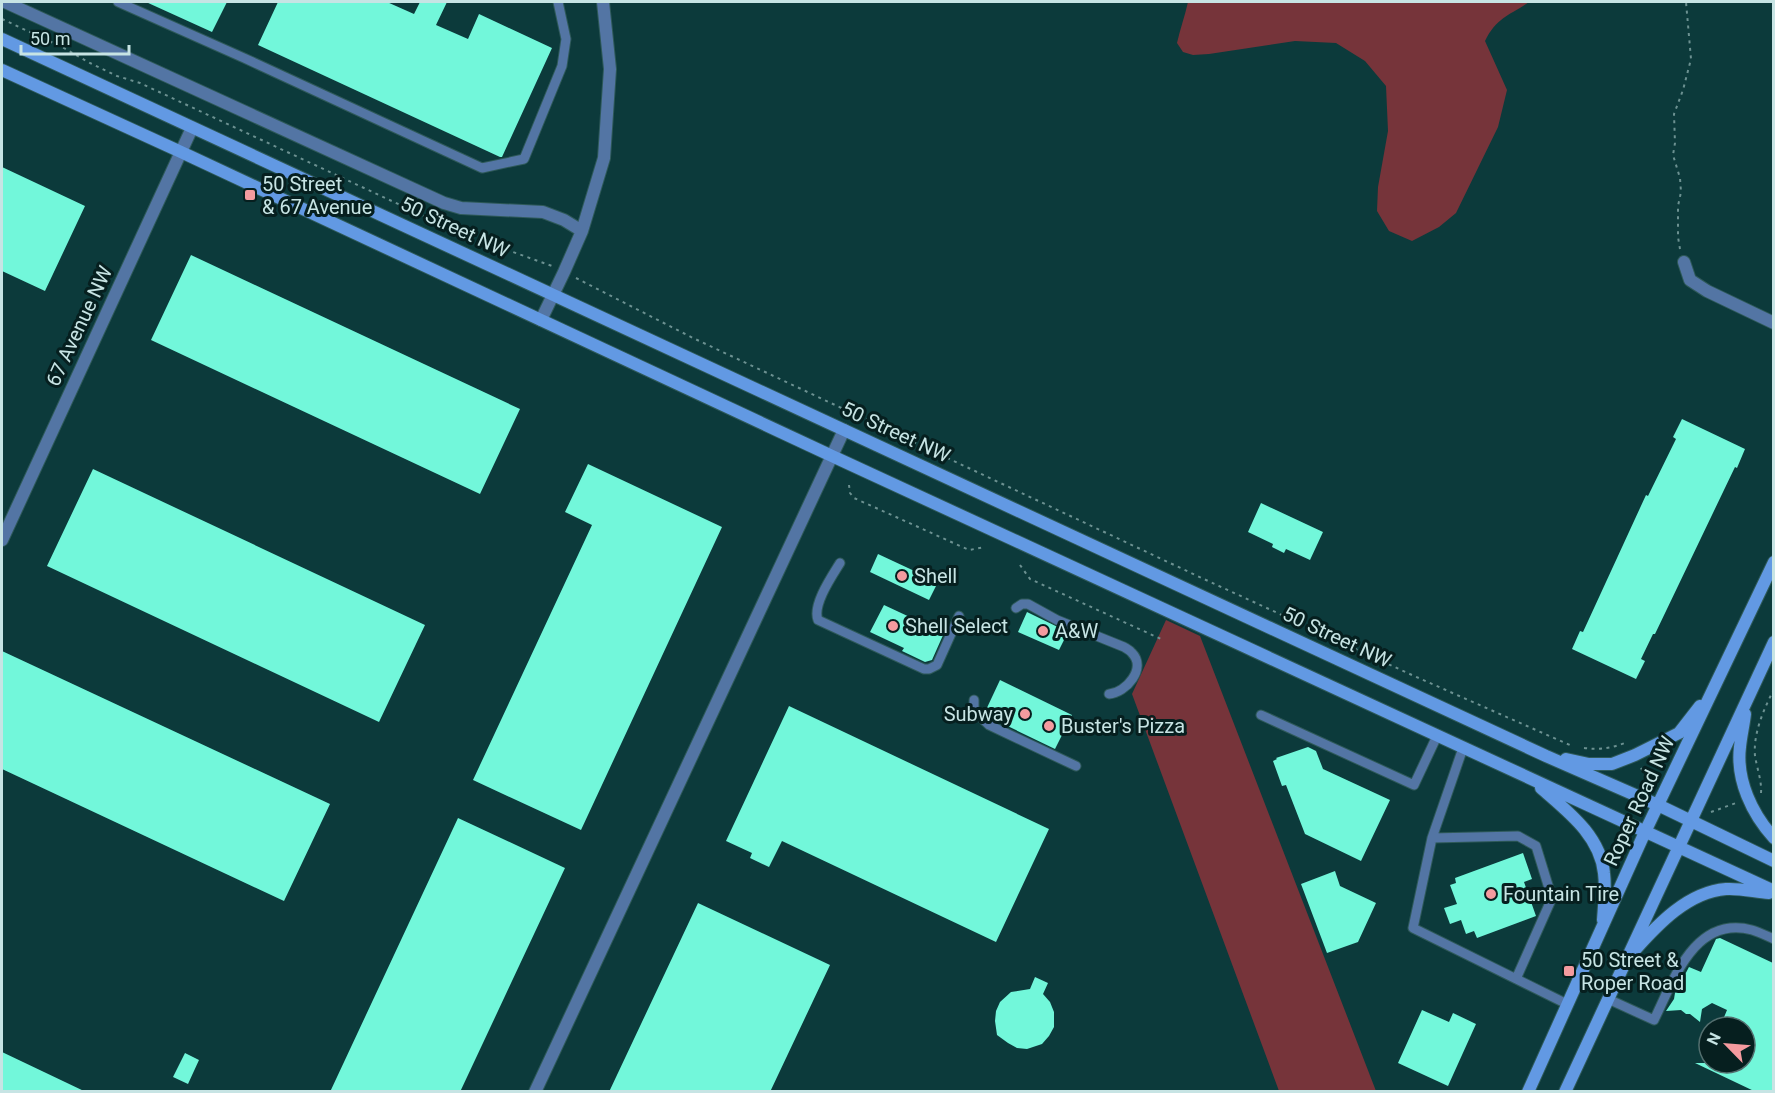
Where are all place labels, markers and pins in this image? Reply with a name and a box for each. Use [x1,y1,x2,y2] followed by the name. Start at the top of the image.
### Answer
[262,172,372,219] place label: 50 Street & 67 Avenue
[243,188,257,202] marker: 50 Street & 67 Avenue
[914,564,957,588] place label: Shell
[895,569,909,583] marker: Shell
[905,614,1008,638] place label: Shell Select
[886,619,900,633] marker: Shell Select
[1055,619,1098,643] place label: A&W
[1036,624,1050,638] marker: A&W
[944,702,1014,726] place label: Subway
[1018,707,1032,721] marker: Subway
[1061,714,1185,738] place label: Buster's Pizza
[1042,719,1056,733] marker: Buster's Pizza
[1503,882,1619,906] place label: Fountain Tire
[1484,887,1498,901] marker: Fountain Tire
[1581,948,1684,995] place label: 50 Street & Roper Road
[1562,964,1576,978] marker: 50 Street & Roper Road

